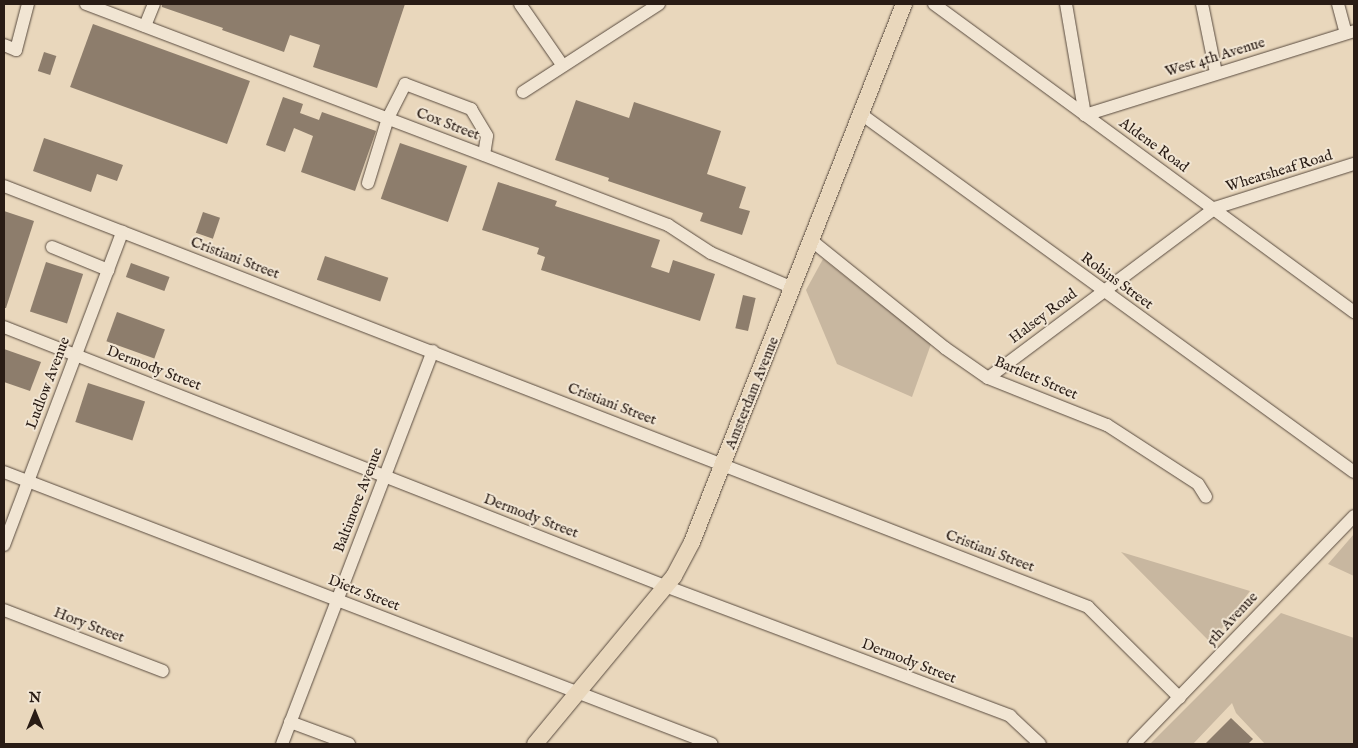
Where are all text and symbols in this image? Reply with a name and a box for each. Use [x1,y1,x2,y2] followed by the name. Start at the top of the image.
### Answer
[1163,33,1267,81] street label: West 4th Avenue
[414,104,482,144] street label: Cox Street
[1116,114,1192,176] street label: Aldene Road
[1223,146,1335,196] street label: Wheatsheaf Road
[188,233,282,283] street label: Cristiani Street
[1077,249,1157,313] street label: Robins Street
[1006,285,1080,347] street label: Halsey Road
[22,334,74,432] street label: Ludlow Avenue
[721,334,783,452] street label: Amsterdam Avenue
[104,342,204,394] street label: Dermody Street
[992,352,1080,404] street label: Bartlett Street
[565,379,659,429] street label: Cristiani Street
[330,445,386,555] street label: Baltimore Avenue
[481,490,581,542] street label: Dermody Street
[943,526,1037,576] street label: Cristiani Street
[326,571,402,615] street label: Dietz Street
[1202,588,1262,650] street label: 5th Avenue
[51,603,127,647] street label: Hory Street
[859,635,959,687] street label: Dermody Street
[10,688,60,738] north arrow
[29,689,41,707] text: N

